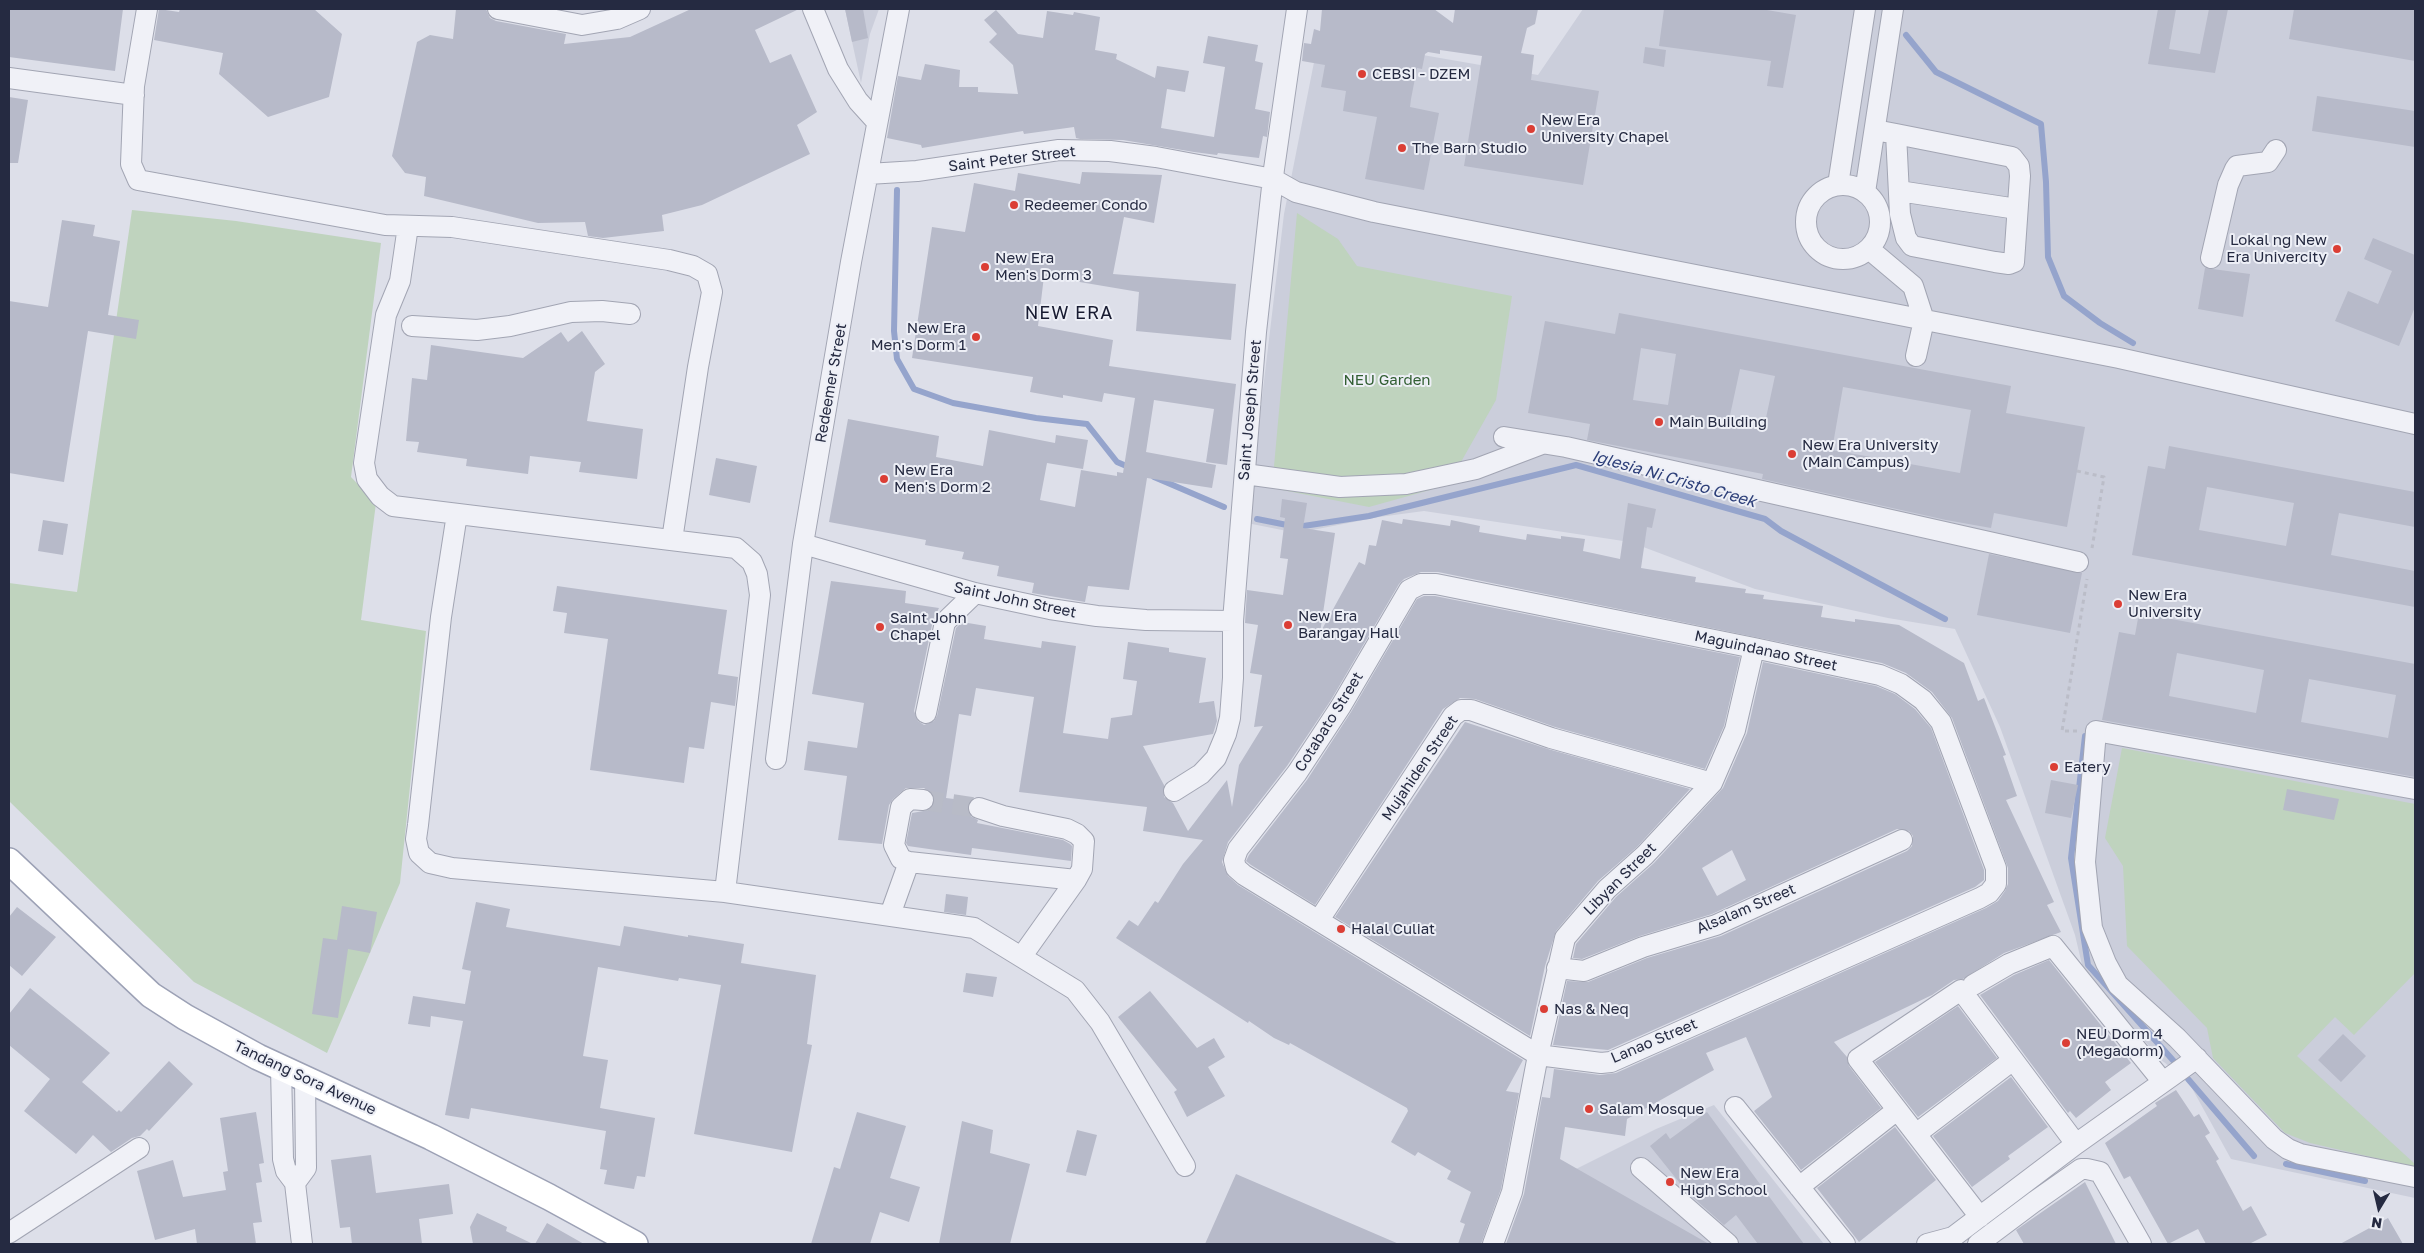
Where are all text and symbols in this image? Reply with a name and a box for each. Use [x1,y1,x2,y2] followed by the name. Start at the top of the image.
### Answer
[1372,65,1470,83] place label: CEBSI - DZEM
[1356,68,1368,80] marker: CEBSI - DZEM
[1541,111,1669,146] place label: New Era University Chapel
[1525,123,1537,135] marker: New Era University Chapel
[1412,139,1527,157] place label: The Barn Studio
[947,142,1077,176] street label: Saint Peter Street
[1396,142,1408,154] marker: The Barn Studio
[1024,196,1148,214] place label: Redeemer Condo
[1008,199,1020,211] marker: Redeemer Condo
[2226,231,2327,266] place label: Lokal ng New Era Univercity
[2331,243,2343,255] marker: Lokal ng New Era Univercity
[995,249,1092,284] place label: New Era Men's Dorm 3
[979,261,991,273] marker: New Era Men's Dorm 3
[1024,302,1114,324] district label: NEW ERA
[871,319,966,354] place label: New Era Men's Dorm 1
[812,322,850,444] street label: Redeemer Street
[970,331,982,343] marker: New Era Men's Dorm 1
[1235,339,1265,481] street label: Saint Joseph Street
[1343,371,1431,389] park label: NEU Garden
[1669,413,1767,431] place label: Main Building
[1653,416,1665,428] marker: Main Building
[1802,436,1938,471] place label: New Era University (Main Campus)
[1590,446,1758,512] water label: Iglesia Ni Cristo Creek
[1786,448,1798,460] marker: New Era University (Main Campus)
[894,461,991,496] place label: New Era Men's Dorm 2
[878,473,890,485] marker: New Era Men's Dorm 2
[952,578,1078,622] street label: Saint John Street
[2128,586,2202,621] place label: New Era University
[2112,598,2124,610] marker: New Era University
[1298,607,1399,642] place label: New Era Barangay Hall
[890,609,967,644] place label: Saint John Chapel
[1282,619,1294,631] marker: New Era Barangay Hall
[874,621,886,633] marker: Saint John Chapel
[1693,627,1839,675] street label: Maguindanao Street
[1291,669,1367,775] street label: Cotabato Street
[1378,712,1462,824] street label: Mujahiden Street
[2064,758,2111,776] place label: Eatery
[2048,761,2060,773] marker: Eatery
[1580,839,1660,919] street label: Libyan Street
[1694,880,1798,938] street label: Alsalam Street
[1351,920,1435,938] place label: Halal Culiat
[1335,923,1347,935] marker: Halal Culiat
[1554,1000,1629,1018] place label: Nas & Neq
[1538,1003,1550,1015] marker: Nas & Neq
[1608,1015,1700,1067] street label: Lanao Street
[2076,1025,2164,1060] place label: NEU Dorm 4 (Megadorm)
[231,1037,379,1119] street label: Tandang Sora Avenue
[2060,1037,2072,1049] marker: NEU Dorm 4 (Megadorm)
[1599,1100,1704,1118] place label: Salam Mosque
[1583,1103,1595,1115] marker: Salam Mosque
[1680,1164,1767,1199] place label: New Era High School
[1664,1176,1676,1188] marker: New Era High School
[2354,1183,2404,1233] north arrow
[2370,1214,2383,1233] text: N

